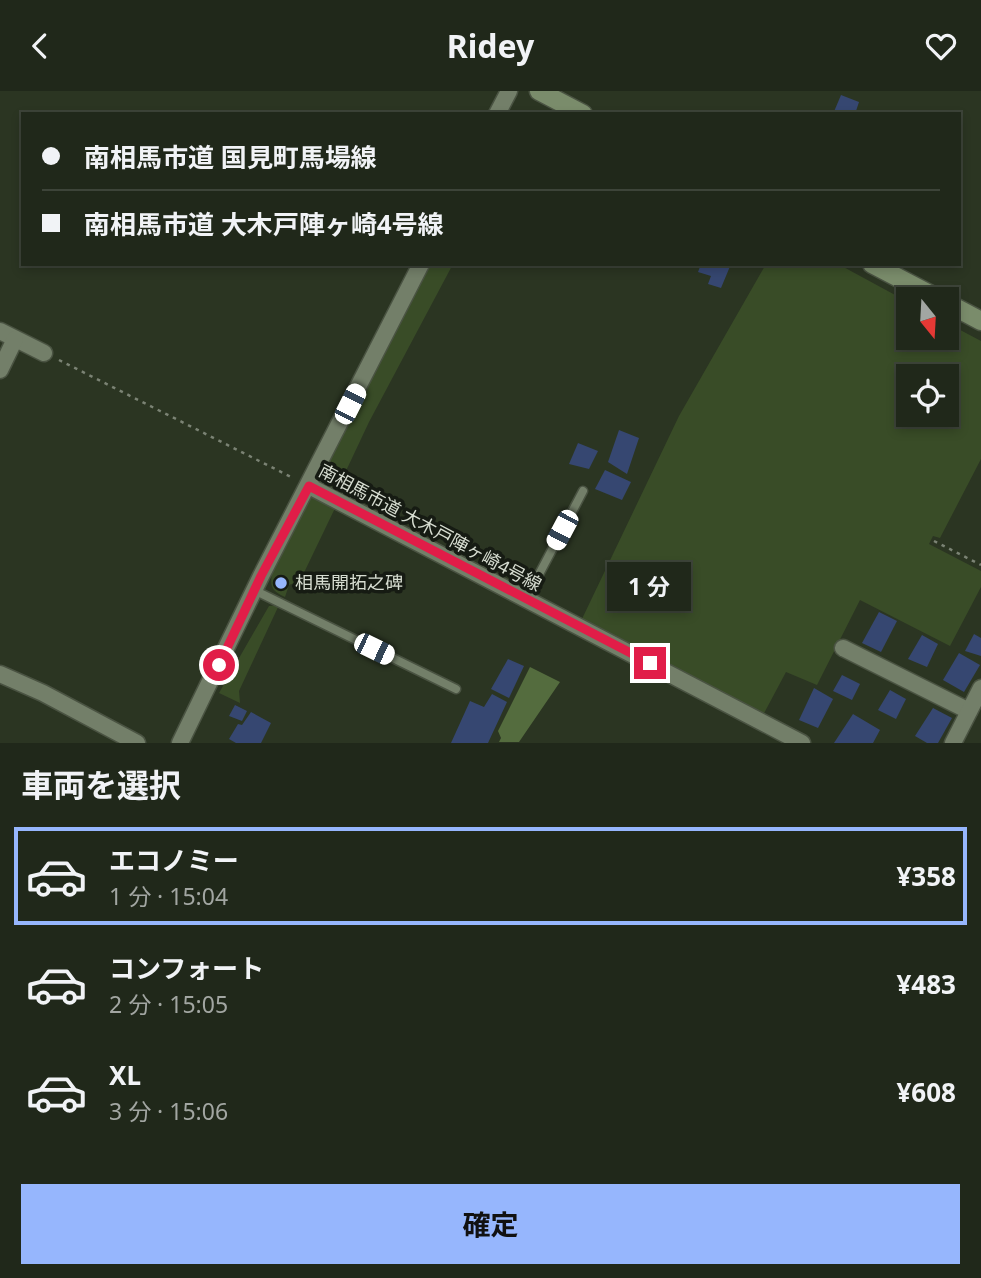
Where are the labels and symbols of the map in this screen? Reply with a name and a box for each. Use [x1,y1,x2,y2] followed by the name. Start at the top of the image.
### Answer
[896,287,959,350] north arrow
[332,381,369,427] car
[315,458,546,596] street label: 南相馬市道 大木戸陣ヶ崎4号線
[543,507,582,553] car
[608,561,692,611] callout: 1 分
[295,570,403,594] place label: 相馬開拓之碑
[273,575,289,591] marker: 相馬開拓之碑
[351,630,398,668] car
[634,647,666,679] route end
[203,649,235,681] route start

